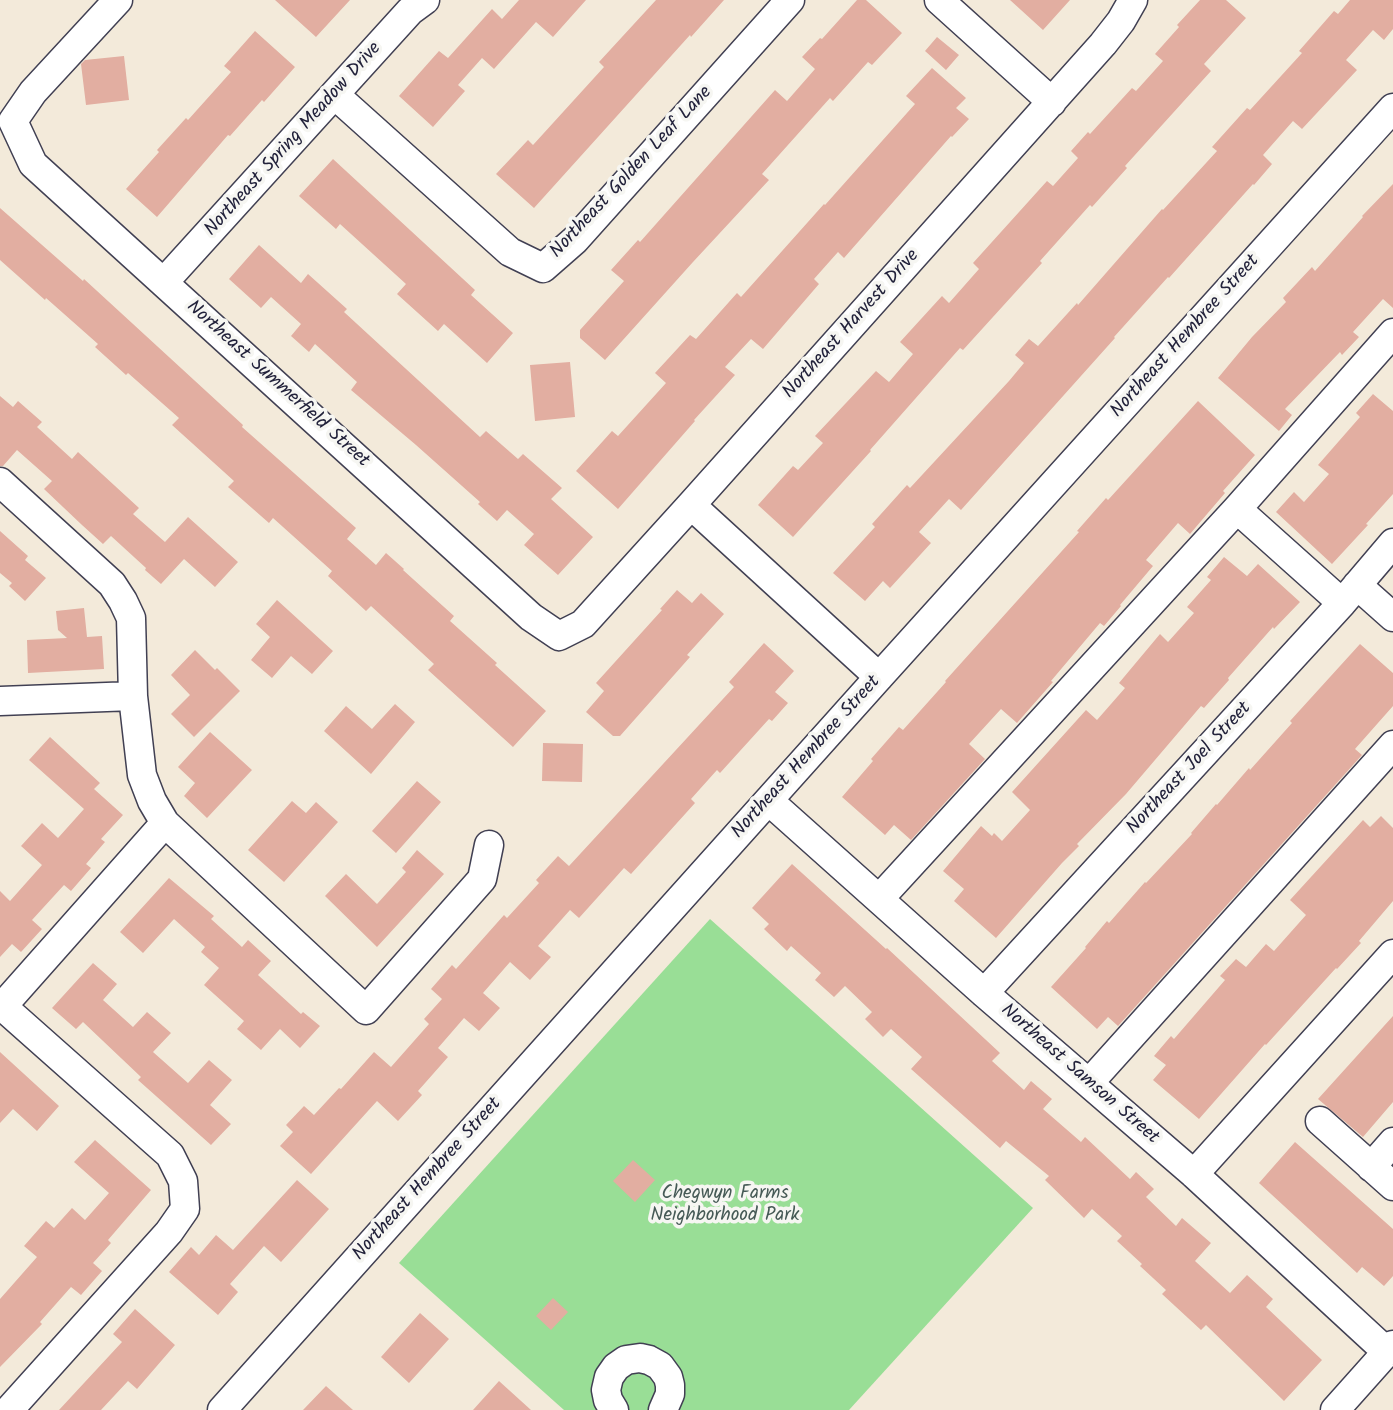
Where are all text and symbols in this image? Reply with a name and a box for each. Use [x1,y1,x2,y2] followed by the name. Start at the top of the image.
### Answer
[201,38,387,242] street label: Northeast Spring Meadow Drive
[546,82,718,264] street label: Northeast Golden Leaf Lane
[779,246,925,404] street label: Northeast Harvest Drive
[1107,251,1265,423] street label: Northeast Hembree Street
[181,297,373,473] street label: Northeast Summerfield Street
[728,672,886,844] street label: Northeast Hembree Street
[1123,698,1257,840] street label: Northeast Joel Street
[995,1000,1163,1150] street label: Northeast Samson Street
[349,1094,507,1266] street label: Northeast Hembree Street
[651,1184,799,1228] park label: Chegwyn Farms Neighborhood Park

